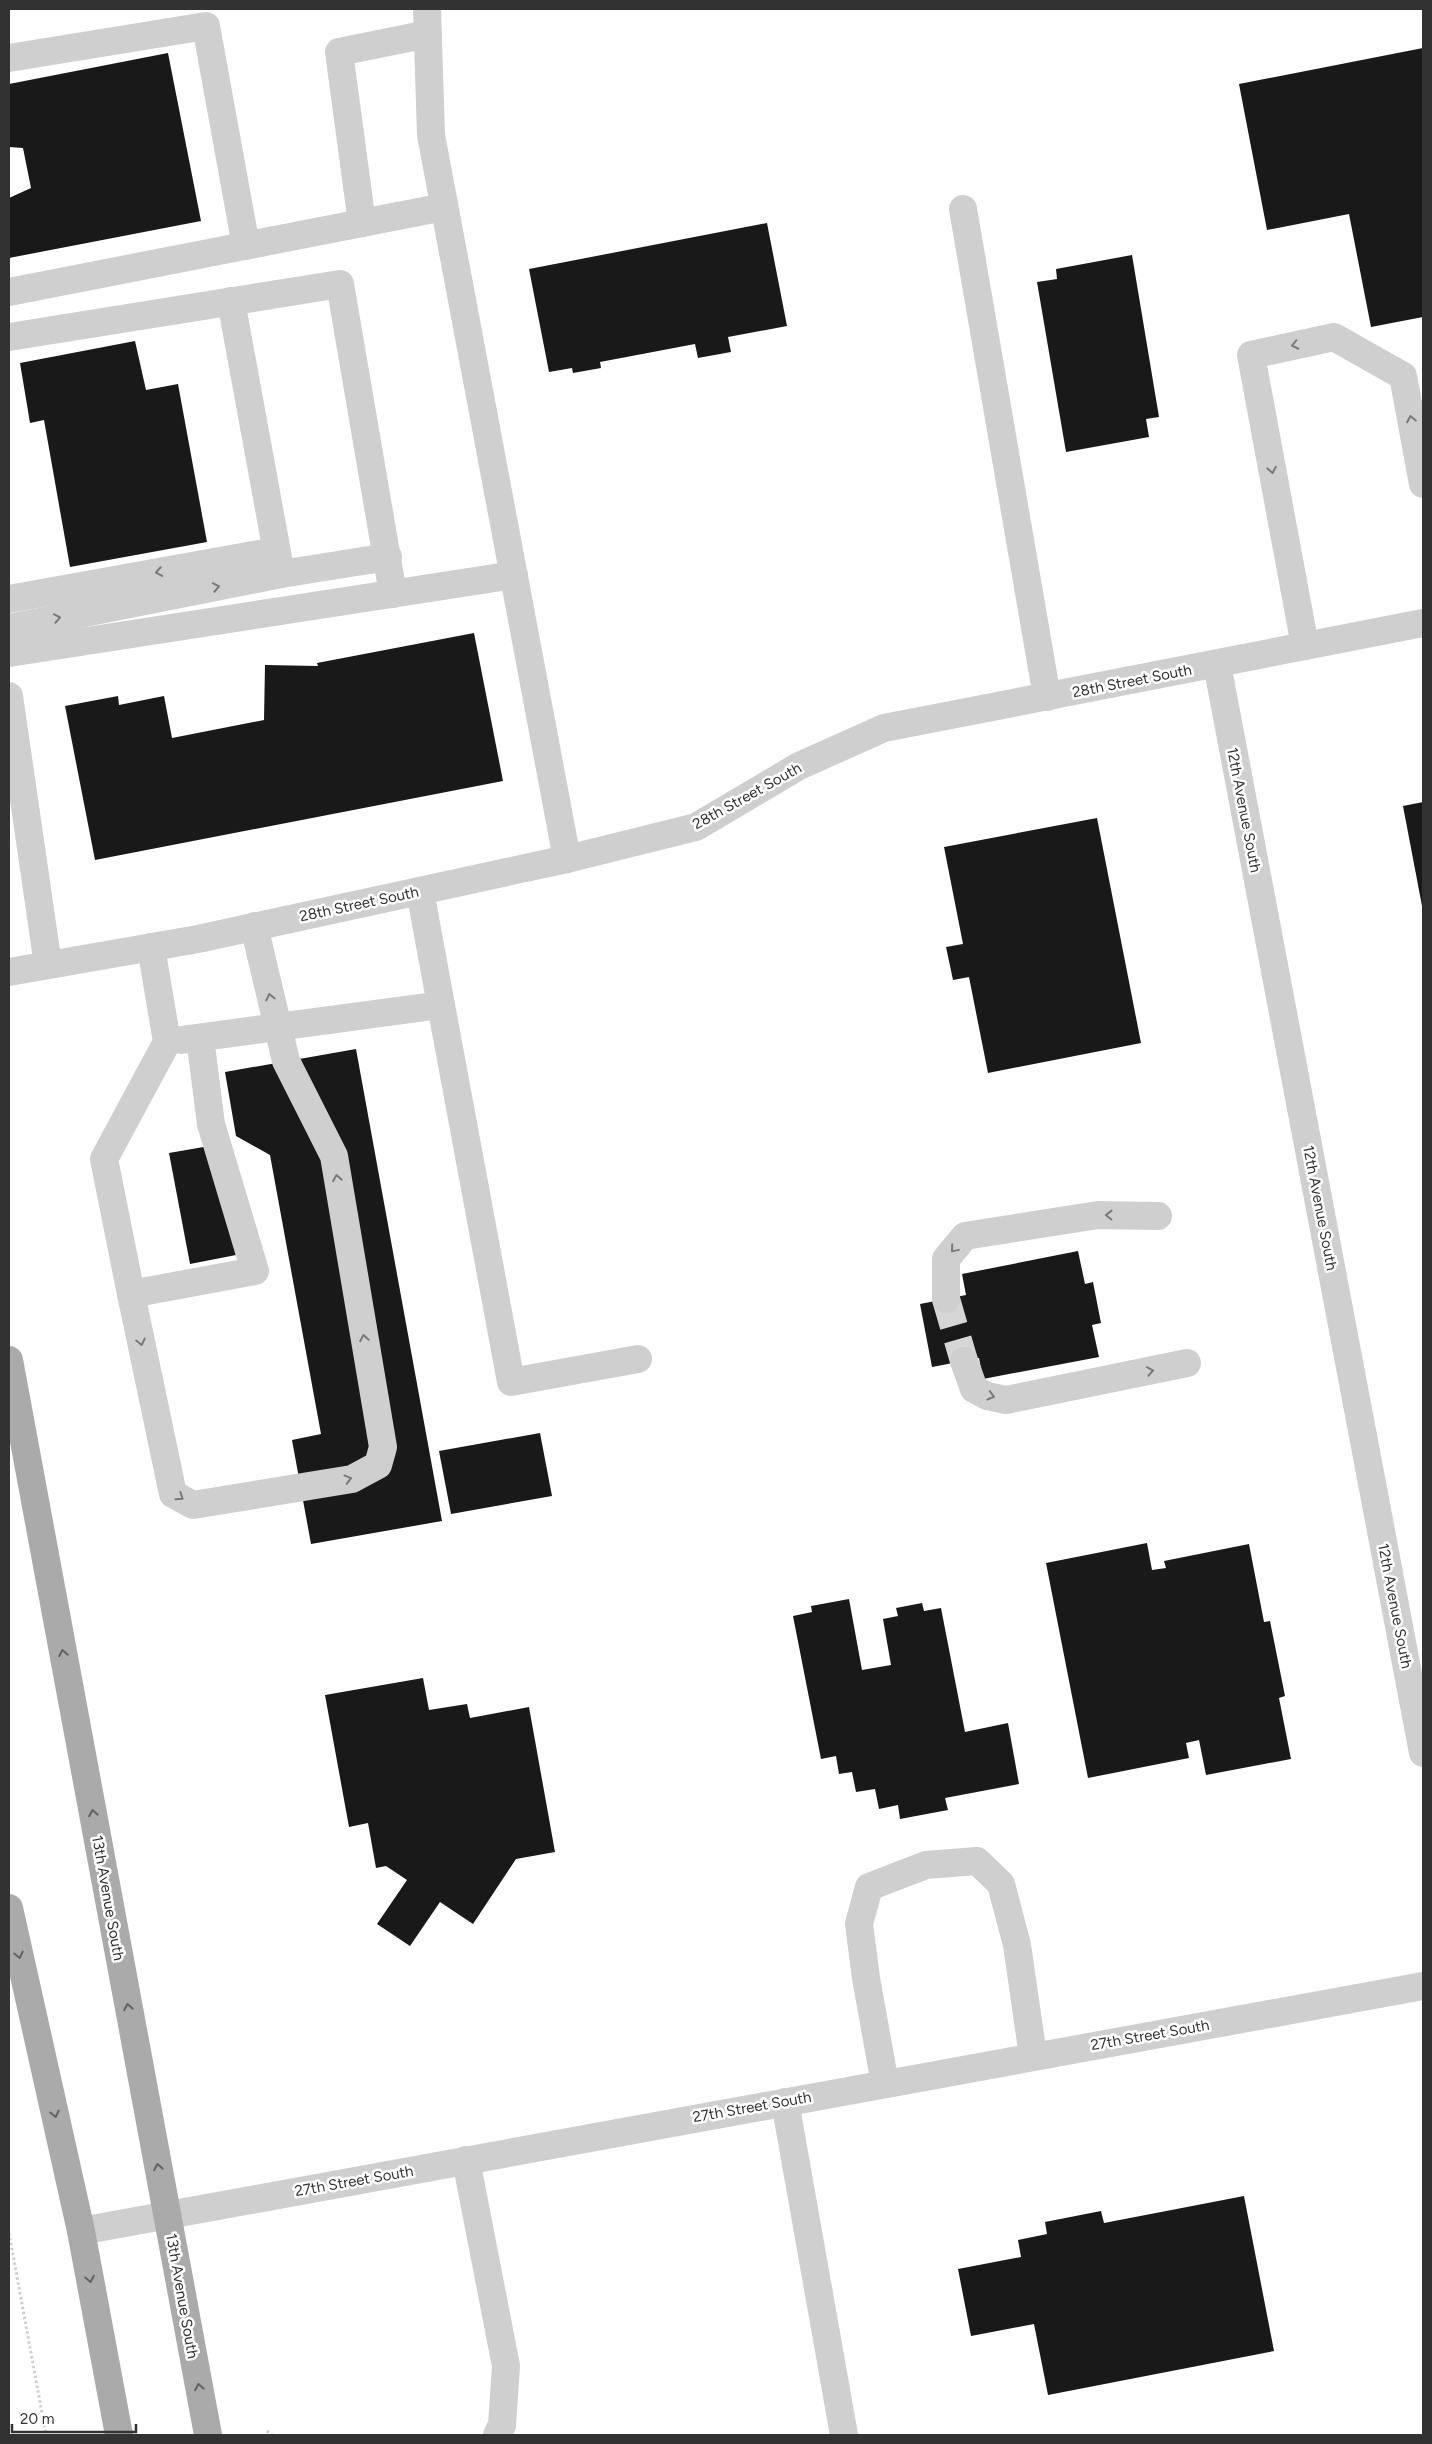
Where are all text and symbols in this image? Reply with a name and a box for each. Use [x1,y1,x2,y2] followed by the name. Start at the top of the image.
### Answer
[1291,339,1300,350] one-way arrow
[1407,414,1417,423] one-way arrow
[1267,465,1277,474] one-way arrow
[155,566,164,576] one-way arrow
[212,582,220,592] one-way arrow
[52,614,61,624] one-way arrow
[1071,661,1193,701] street label: 28th Street South
[1223,746,1265,874] street label: 12th Avenue South
[690,759,804,833] street label: 28th Street South
[298,883,420,925] street label: 28th Street South
[265,992,276,1001] one-way arrow
[1299,1144,1341,1272] street label: 12th Avenue South
[333,1174,343,1182] one-way arrow
[1105,1210,1113,1221] one-way arrow
[951,1243,960,1252] one-way arrow
[360,1334,370,1343] one-way arrow
[135,1338,145,1346] one-way arrow
[1146,1366,1154,1376] one-way arrow
[987,1390,995,1401] one-way arrow
[344,1474,353,1485] one-way arrow
[174,1491,183,1500] one-way arrow
[1374,1542,1416,1670] street label: 12th Avenue South
[58,1649,69,1658] one-way arrow
[88,1809,98,1818] one-way arrow
[88,1834,128,1962] street label: 13th Avenue South
[13,1951,24,1960] one-way arrow
[124,2003,134,2012] one-way arrow
[1089,2016,1211,2054] street label: 27th Street South
[691,2088,813,2126] street label: 27th Street South
[49,2109,60,2118] one-way arrow
[293,2162,415,2200] street label: 27th Street South
[153,2163,164,2172] one-way arrow
[162,2232,202,2360] street label: 13th Avenue South
[84,2274,95,2283] one-way arrow
[194,2383,204,2392] one-way arrow
[12,2402,136,2434] scale bar
[20,2410,54,2428] text: 20 m

